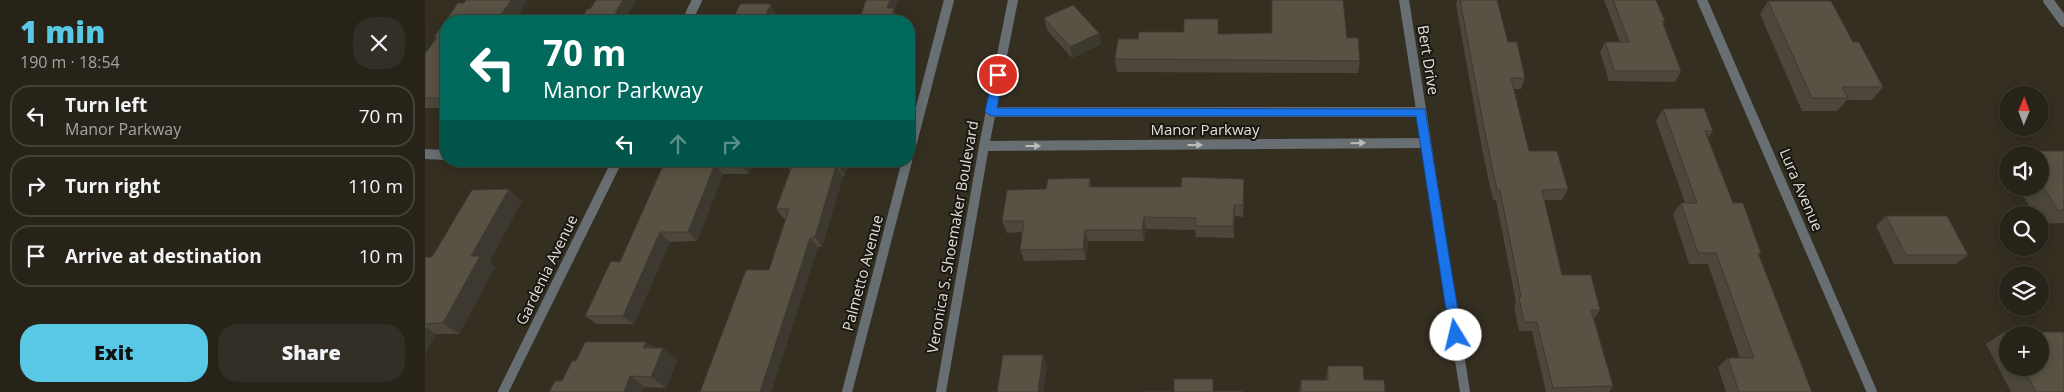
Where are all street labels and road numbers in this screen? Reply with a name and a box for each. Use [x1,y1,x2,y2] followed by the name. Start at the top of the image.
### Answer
[1414,24,1444,96] street label: Bert Drive
[922,119,982,355] street label: Veronica S. Shoemaker Boulevard
[1151,119,1260,139] street label: Manor Parkway
[1776,145,1828,234] street label: Lura Avenue
[511,211,581,328] street label: Gardenia Avenue
[837,213,887,333] street label: Palmetto Avenue

